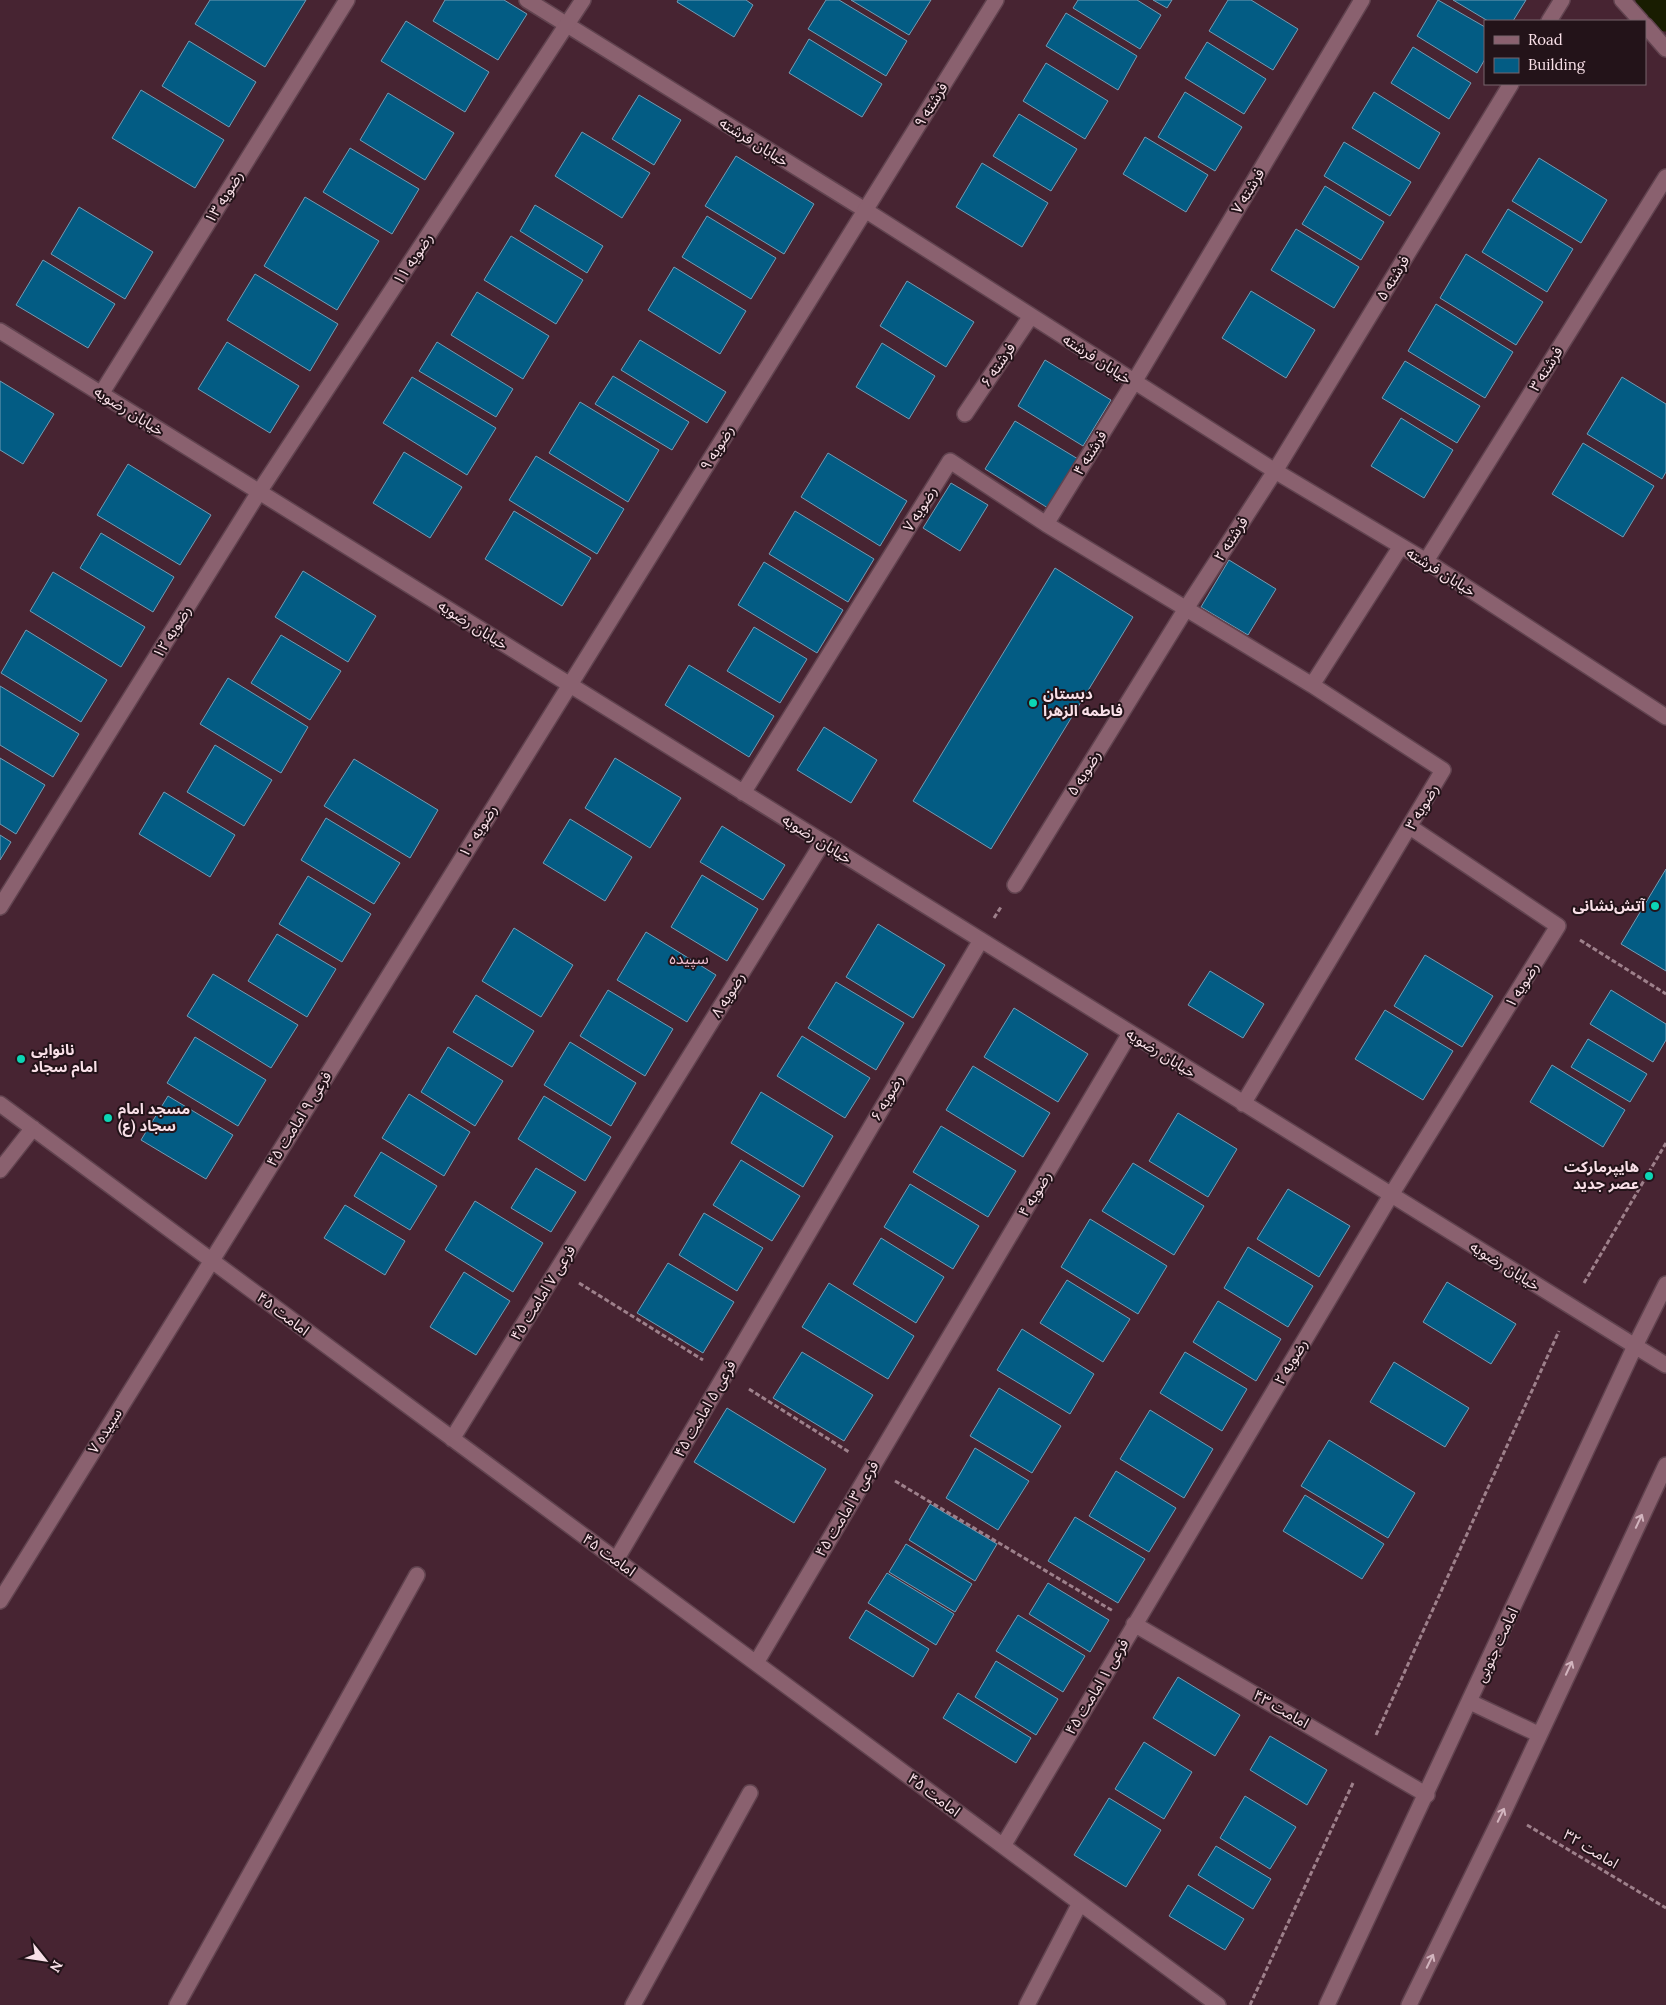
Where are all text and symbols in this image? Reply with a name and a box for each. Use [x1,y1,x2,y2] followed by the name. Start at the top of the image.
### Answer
[1484,20,1646,85] legend
[1528,30,1563,49] text: Road
[1528,55,1586,74] text: Building
[909,79,952,131] street label: فرشته ۹
[716,113,793,170] street label: خیابان فرشته
[1227,164,1269,217] street label: فرشته ۷
[200,167,247,227] street label: رضویه ۱۳
[388,229,437,288] street label: رضویه ۱۱
[1372,251,1414,304] street label: فرشته ۵
[1059,329,1135,388] street label: خیابان فرشته
[976,339,1019,391] street label: فرشته ۶
[1524,343,1567,395] street label: فرشته ۳
[91,382,168,440] street label: خیابان رضویه
[695,421,738,474] street label: رضویه ۹
[1068,427,1111,479] street label: فرشته ۴
[898,482,941,535] street label: رضویه ۷
[1209,513,1252,565] street label: فرشته ۲
[1403,543,1480,600] street label: خیابان فرشته
[435,596,512,654] street label: خیابان رضویه
[148,602,195,662] street label: رضویه ۱۲
[1043,684,1123,720] place label: دبستان فاطمه الزهرا
[1027,697,1039,709] marker: دبستان فاطمه الزهرا
[1062,746,1105,799] street label: رضویه ۵
[1401,780,1443,833] street label: رضویه ۳
[454,801,501,861] street label: رضویه ۱۰
[779,810,856,868] street label: خیابان رضویه
[1572,896,1646,915] place label: آتش‌نشانی
[1649,900,1661,912] marker: آتش‌نشانی
[669,948,709,969] district label: سپیده
[1500,958,1543,1011] street label: رضویه ۱
[706,968,749,1021] street label: رضویه ۸
[1123,1024,1200,1082] street label: خیابان رضویه
[31,1040,97,1078] place label: نانوایی امام سجاد
[15,1053,27,1065] marker: نانوایی امام سجاد
[262,1067,336,1170] street label: فرعی ۹ امامت ۴۵
[866,1071,907,1124] street label: رضویه ۶
[118,1099,190,1137] place label: مسجد امام سجاد (ع)
[102,1112,114,1124] marker: مسجد امام سجاد (ع)
[1564,1157,1639,1193] place label: هایپرمارکت عصر جدید
[1014,1167,1056,1220] street label: رضویه ۴
[1643,1170,1655,1182] marker: هایپرمارکت عصر جدید
[1467,1237,1544,1295] street label: خیابان رضویه
[506,1241,580,1344] street label: فرعی ۷ امامت ۴۵
[253,1288,313,1340] street label: امامت ۴۵
[1270,1335,1312,1388] street label: رضویه ۲
[669,1357,740,1461] street label: فرعی ۵ امامت ۴۵
[83,1404,127,1457] street label: سپیده ۷
[810,1457,883,1560] street label: فرعی ۳ امامت ۴۵
[1635,1514,1645,1529] one-way arrow
[579,1529,640,1580] street label: امامت ۴۵
[1471,1604,1522,1685] street label: امامت جنوبی
[1060,1635,1133,1738] street label: فرعی ۱ امامت ۴۵
[1565,1661,1575,1676] one-way arrow
[1250,1685,1313,1732] street label: امامت ۴۳
[904,1769,964,1821] street label: امامت ۴۵
[1497,1808,1507,1823] one-way arrow
[1560,1825,1622,1872] street label: امامت ۳۲
[20,1935,70,1985] north arrow
[1426,1954,1435,1969] one-way arrow
[46,1957,67,1976] text: N

